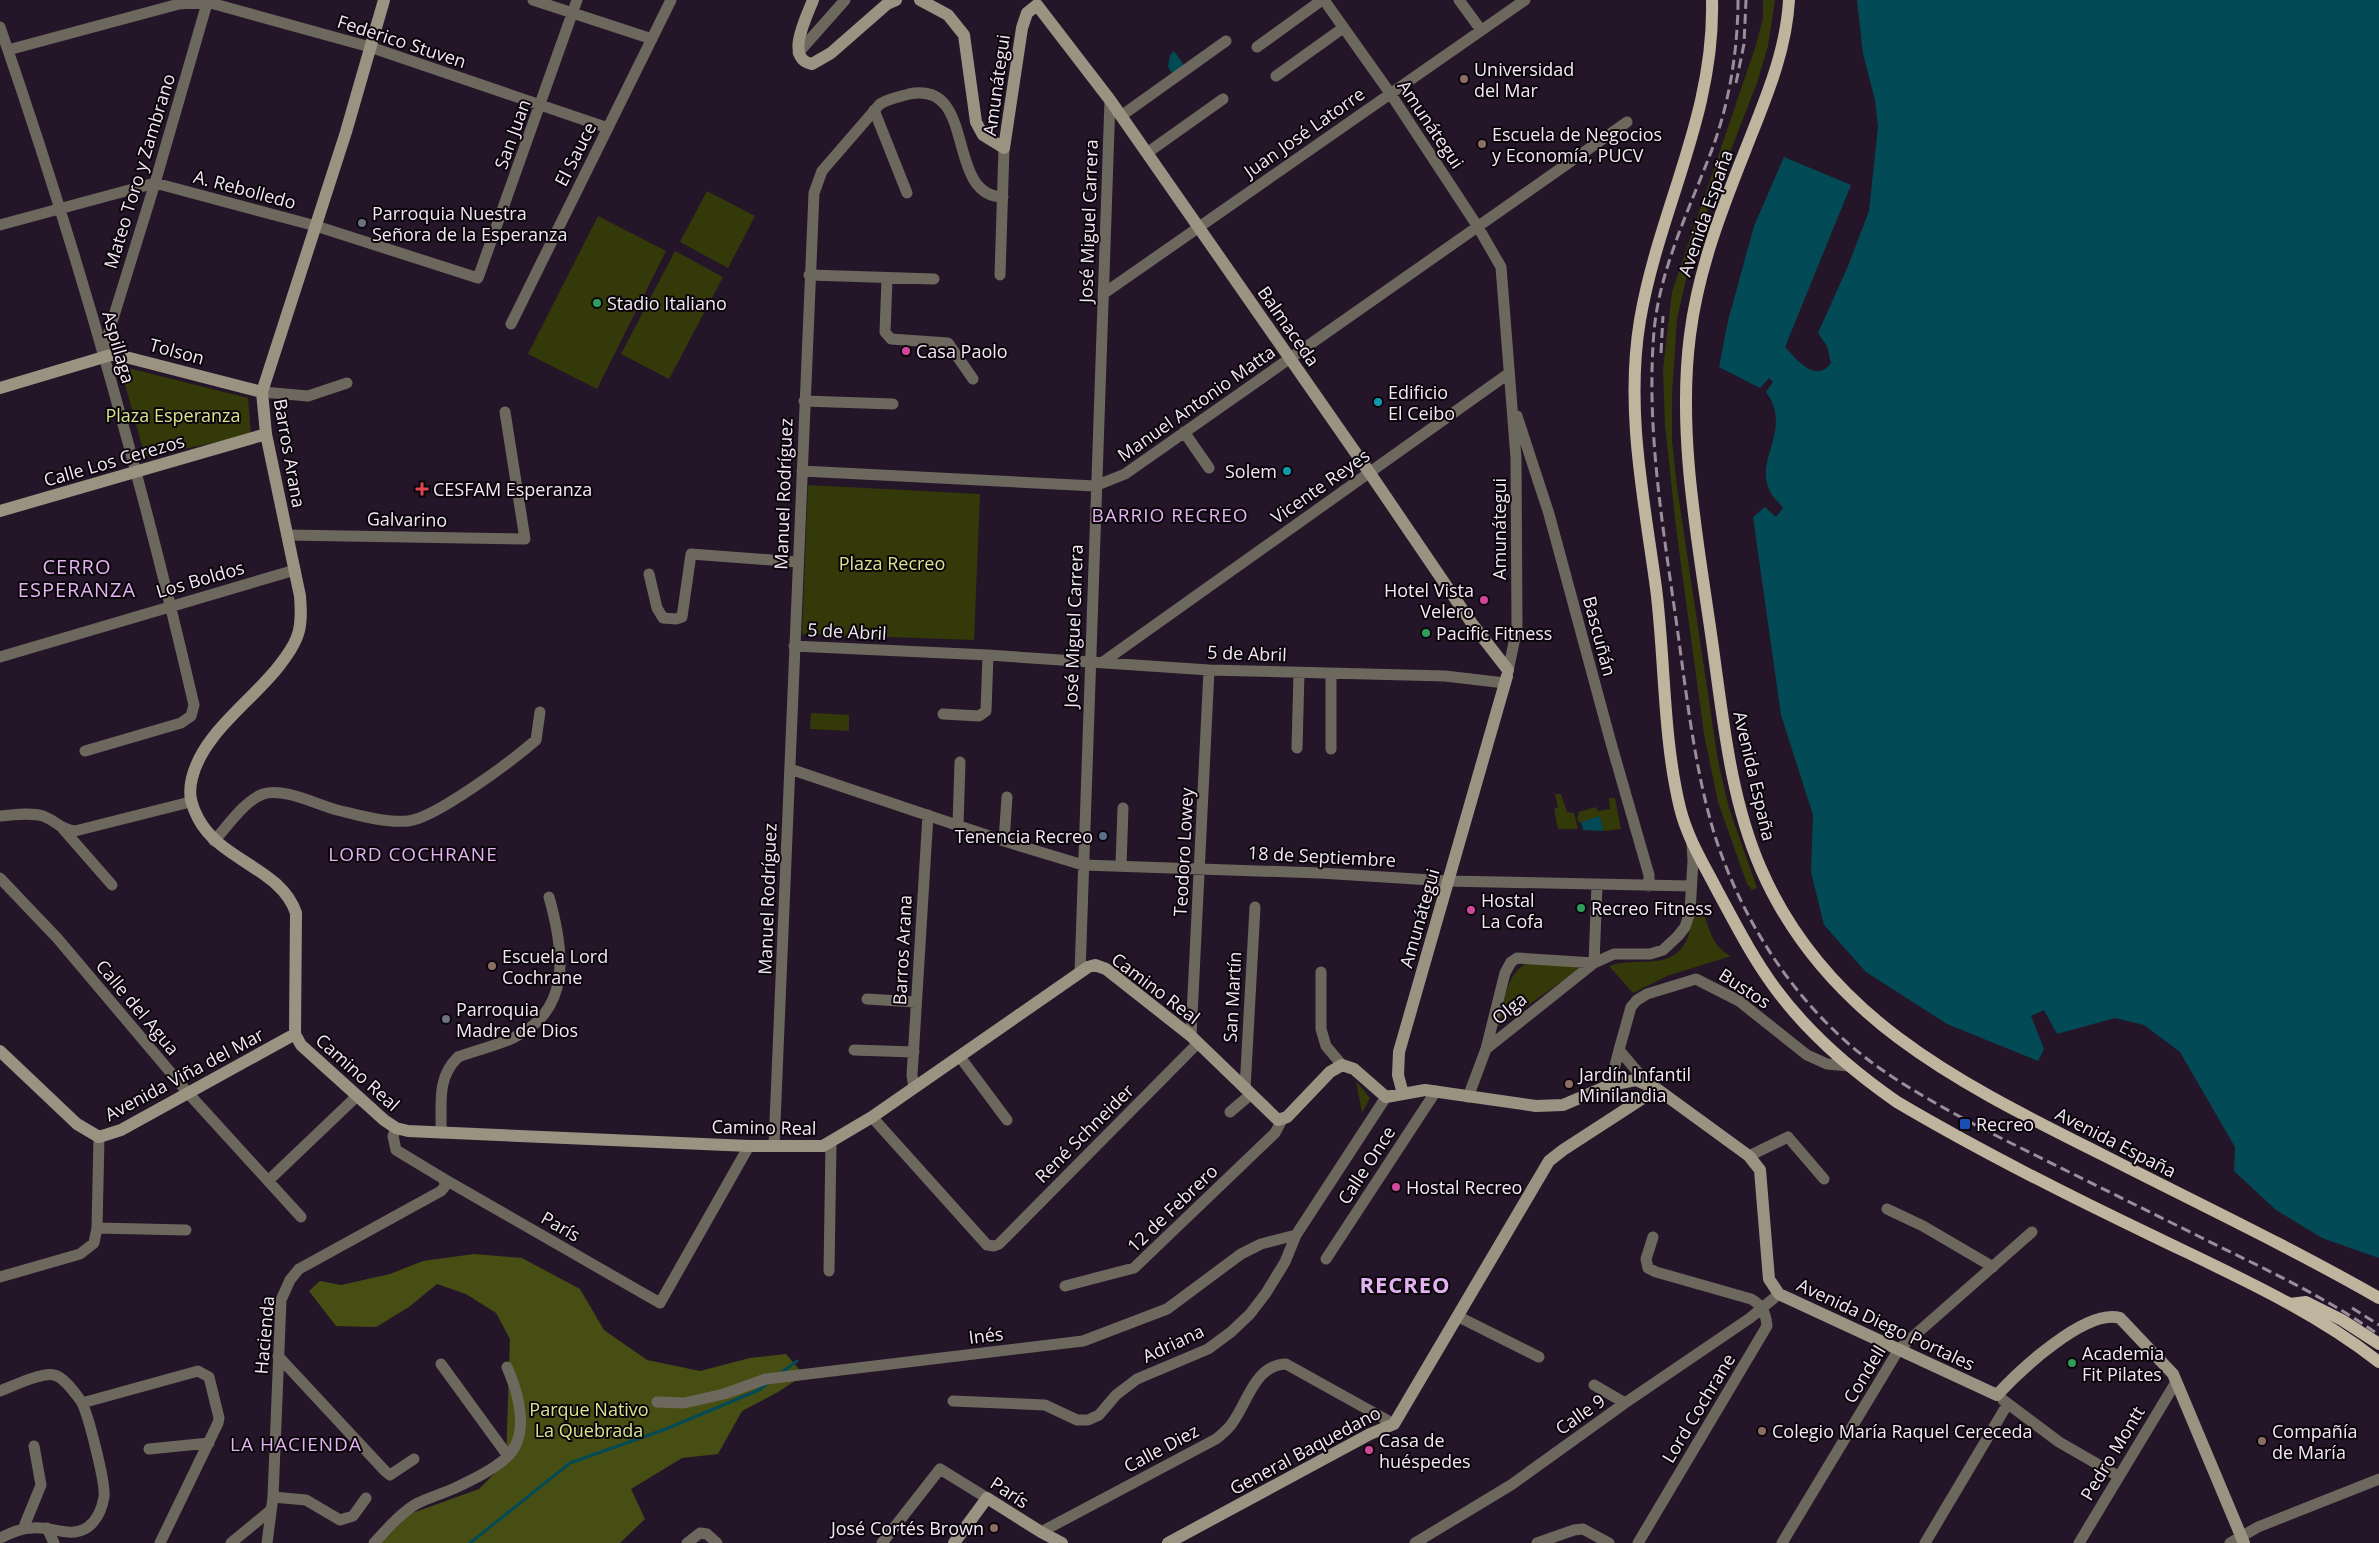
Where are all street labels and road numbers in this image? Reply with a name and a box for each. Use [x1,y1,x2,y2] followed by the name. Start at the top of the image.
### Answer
[335,9,469,73] street label: Federico Stuven
[977,33,1015,137] street label: Amunátegui
[98,71,180,271] street label: Mateo Toro y Zambrano
[1393,75,1469,173] street label: Amunátegui
[1237,81,1369,184] street label: Juan José Latorre
[488,96,536,172] street label: San Juan
[549,118,601,190] street label: El Sauce
[1073,139,1103,305] street label: José Miguel Carrera
[1672,147,1738,279] street label: Avenida España
[191,164,299,214] street label: A. Rebolledo
[1253,281,1325,371] street label: Balmaceda
[97,308,141,386] street label: Aspillaga
[147,332,207,370] street label: Tolson
[1112,339,1280,467] street label: Manuel Antonio Matta
[269,397,311,509] street label: Barros Arana
[768,418,798,570] street label: Manuel Rodríguez
[41,428,187,492] street label: Calle Los Cerezos
[1266,443,1374,529] street label: Vicente Reyes
[1487,478,1511,580] street label: Amunátegui
[367,506,447,532] street label: Galvarino
[1058,544,1088,710] street label: José Miguel Carrera
[153,555,247,603] street label: Los Boldos
[1578,593,1622,679] street label: Bascuñán
[807,617,887,645] street label: 5 de Abril
[1207,640,1287,666] street label: 5 de Abril
[1728,709,1782,843] street label: Avenida España
[1168,786,1198,917] street label: Teodoro Lowey
[752,823,782,975] street label: Manuel Rodríguez
[1247,840,1397,872] street label: 18 de Septiembre
[1393,866,1445,970] street label: Amunátegui
[887,894,917,1006] street label: Barros Arana
[1107,947,1205,1029] street label: Camino Real
[1218,951,1246,1043] street label: San Martín
[91,954,185,1060] street label: Calle del Agua
[1715,962,1775,1014] street label: Bustos
[1487,987,1531,1029] street label: Olga
[100,1022,268,1126] street label: Avenida Viña del Mar
[311,1028,405,1116] street label: Camino Real
[1029,1078,1139,1188] street label: René Schneider
[2052,1101,2180,1183] street label: Avenida España
[711,1114,817,1140] street label: Camino Real
[1332,1121,1400,1209] street label: Calle Once
[1122,1159,1222,1257] street label: 12 de Febrero
[537,1205,585,1247] street label: París
[1793,1272,1979,1376] street label: Avenida Diego Portales
[249,1295,279,1375] street label: Hacienda
[1138,1318,1208,1368] street label: Adriana
[967,1321,1005,1349] street label: Inés
[1837,1341,1891,1407] street label: Condell
[1656,1349,1740,1467] street label: Lord Cochrane
[1550,1388,1610,1440] street label: Calle 9
[1225,1400,1385,1500] street label: General Baquedano
[2074,1402,2150,1504] street label: Pedro Montt
[1119,1418,1203,1478] street label: Calle Diez
[986,1471,1034,1513] street label: París

